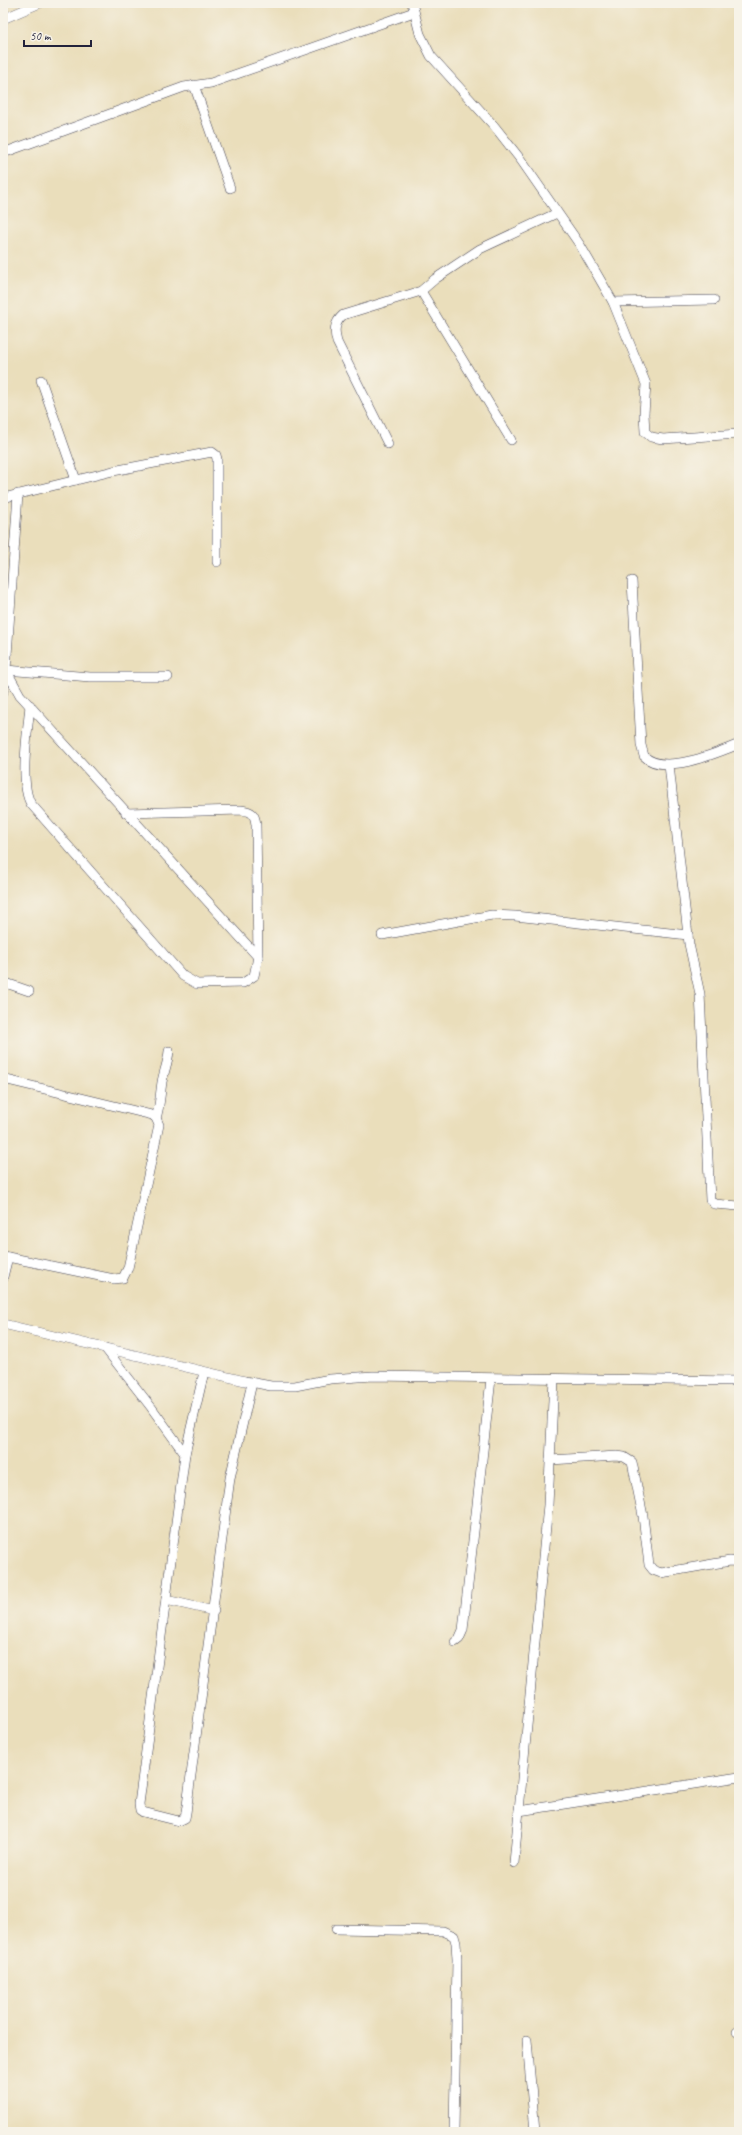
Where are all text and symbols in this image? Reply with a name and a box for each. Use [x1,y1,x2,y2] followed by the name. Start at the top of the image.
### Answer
[24,22,91,48] scale bar
[30,28,52,44] text: 50 m

